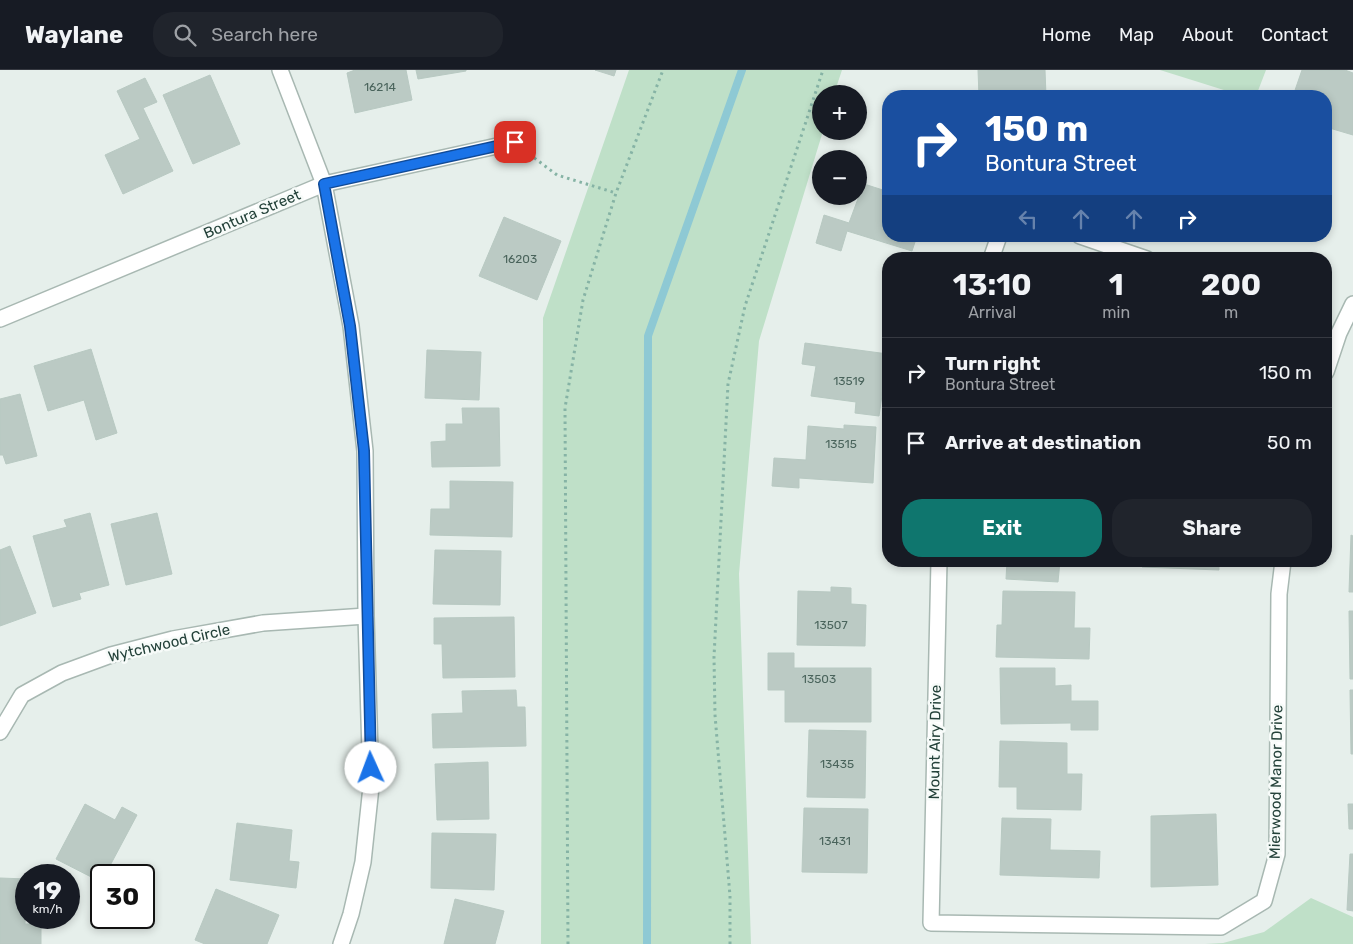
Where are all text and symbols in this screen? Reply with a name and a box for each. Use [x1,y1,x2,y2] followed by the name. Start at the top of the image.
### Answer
[153,12,503,57] search box
[25,21,123,49] text: Waylane
[171,21,199,49] icon: search
[211,23,318,46] text: Search here
[1042,24,1091,46] text: Home
[1119,24,1154,46] text: Map
[1182,24,1233,46] text: About
[1261,24,1328,46] text: Contact
[364,80,397,94] house number: 16214
[812,85,867,205] map controls
[812,85,867,140] button: +
[985,108,1088,150] text: 150 m
[902,110,967,175] icon: right
[494,121,536,163] pin
[501,128,529,156] icon: arrive
[812,150,867,205] button: −
[985,150,1137,177] text: Bontura Street
[201,185,303,242] street label: Bontura Street
[1014,205,1042,233] icon: left
[1067,205,1095,233] icon: ahead
[1120,205,1148,233] icon: ahead
[1173,205,1201,233] icon: right
[503,252,537,266] house number: 16203
[953,267,1032,303] text: 13:10
[1109,267,1124,303] text: 1
[1201,267,1261,303] text: 200
[968,303,1016,322] text: Arrival
[1102,303,1130,322] text: min
[1224,303,1238,322] text: m
[945,352,1040,375] text: Turn right
[902,359,930,387] icon: right
[1259,361,1312,384] text: 150 m
[833,374,865,388] house number: 13519
[945,375,1055,394] text: Bontura Street
[902,429,930,457] icon: arrive
[945,431,1141,454] text: Arrive at destination
[1267,431,1312,454] text: 50 m
[825,437,857,451] house number: 13515
[902,499,1102,557] button: Exit
[1112,499,1312,557] button: Share
[814,618,848,632] house number: 13507
[106,620,232,666] street label: Wytchwood Circle
[802,672,836,686] house number: 13503
[925,684,945,800] street label: Mount Airy Drive
[1266,705,1286,859] street label: Mierwood Manor Drive
[344,741,396,793] position arrow
[820,757,854,771] house number: 13435
[819,834,851,848] house number: 13431
[90,864,155,929] speed limit sign: 30
[33,876,62,905] text: 19
[33,902,62,916] text: km/h

